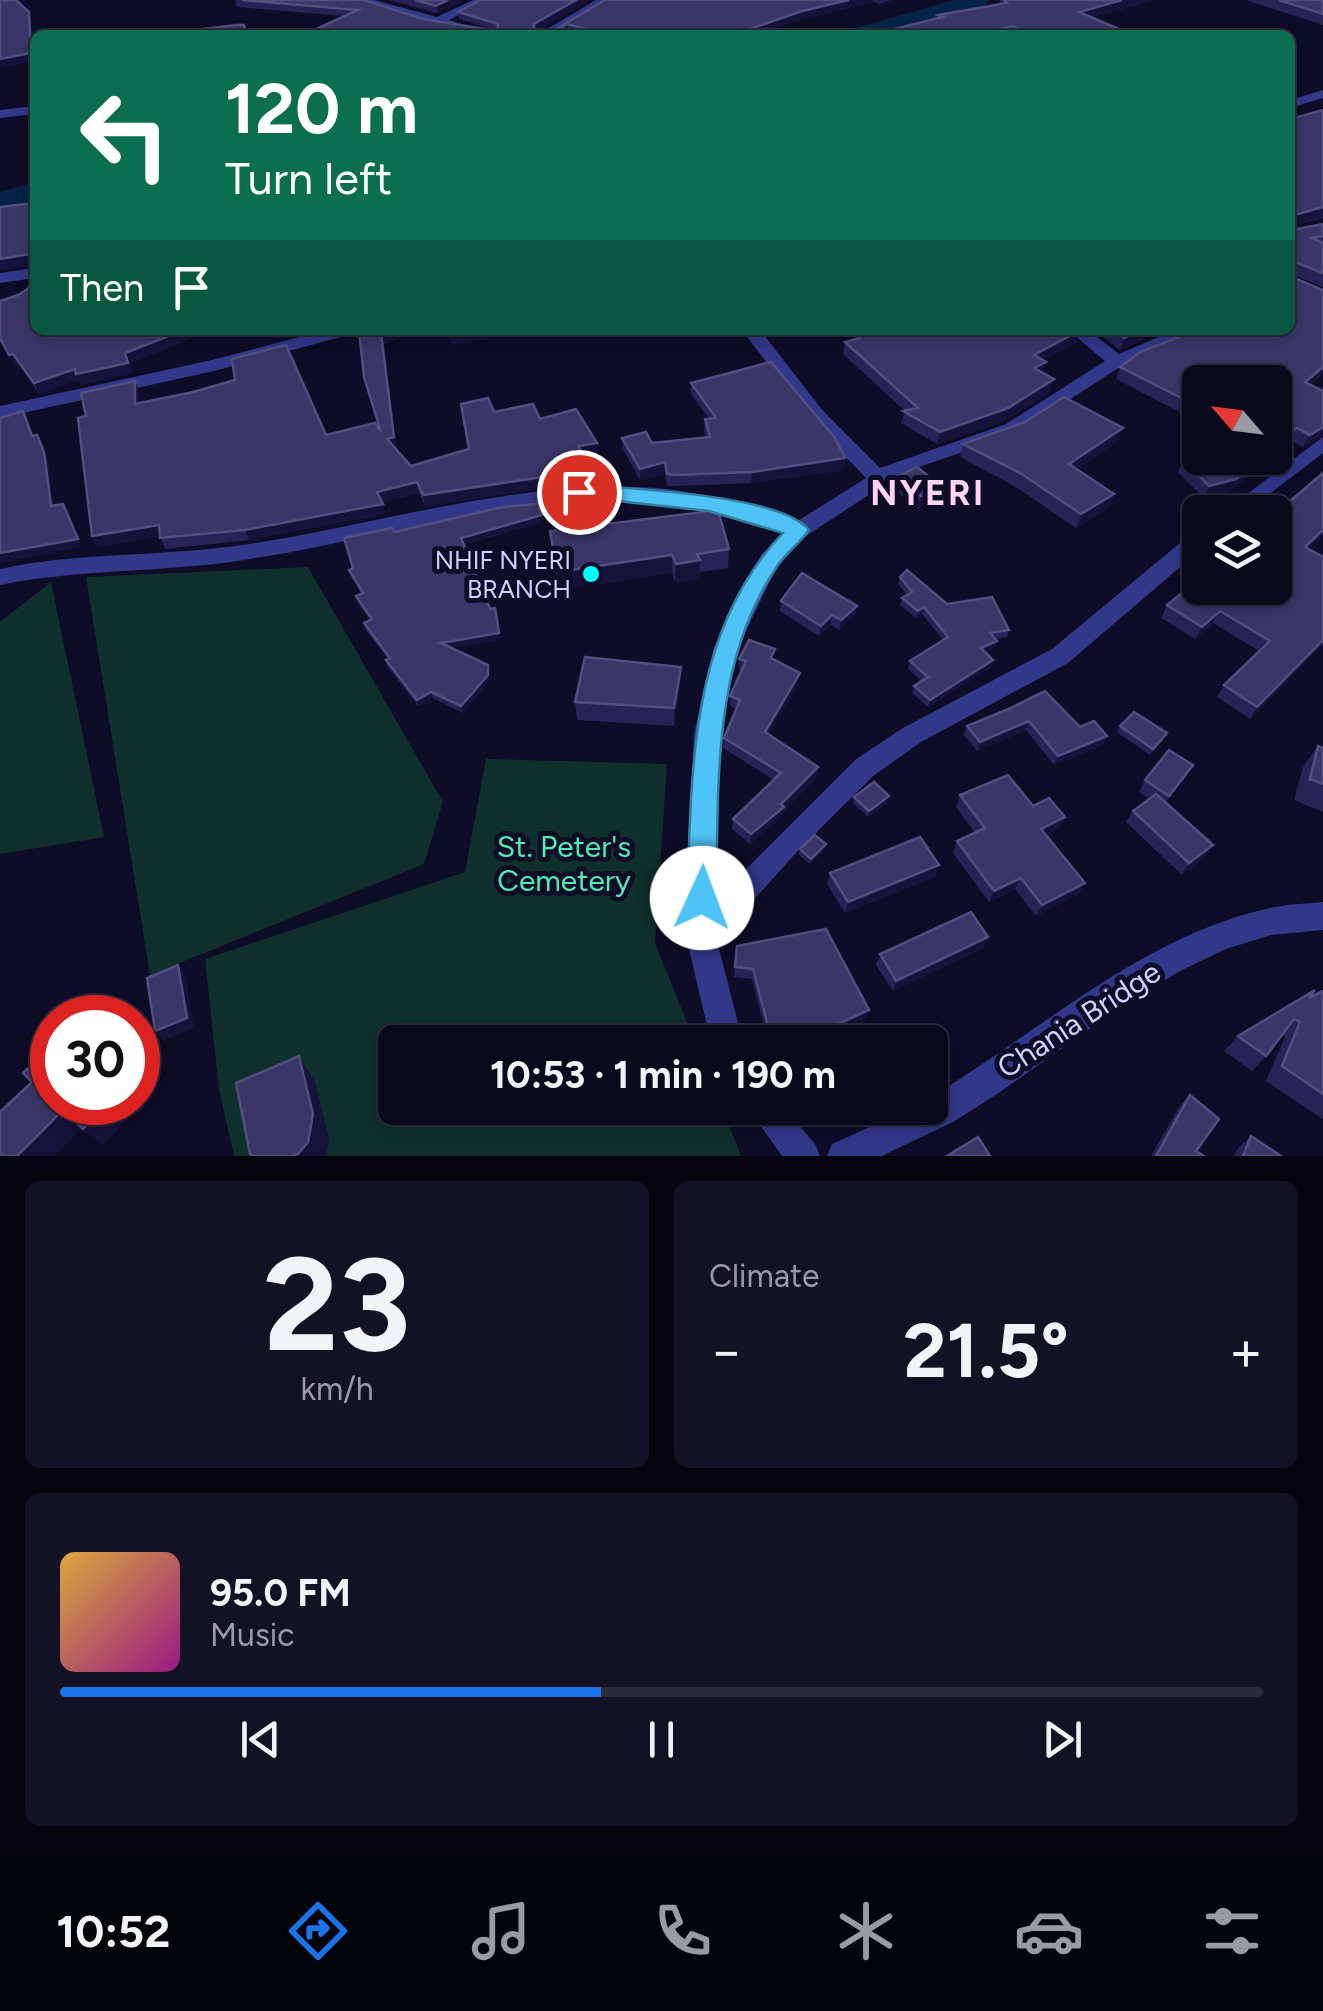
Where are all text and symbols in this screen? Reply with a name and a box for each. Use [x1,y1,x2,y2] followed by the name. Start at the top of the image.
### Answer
[225,66,418,151] text: 120 m
[60,70,190,200] icon: left
[225,151,392,205] text: Turn left
[164,260,219,315] icon: arrive
[60,265,144,311] text: Then
[1182,365,1292,475] north arrow
[1182,365,1292,605] map controls
[537,450,622,535] pin
[552,465,607,520] icon: arrive
[870,472,986,514] district label: NYERI
[1182,495,1292,605] button: layers
[435,545,571,604] place label: NHIF NYERI BRANCH
[580,563,602,585] marker: NHIF NYERI BRANCH
[497,828,631,899] park label: St. Peter's Cemetery
[650,846,754,950] position arrow
[990,953,1167,1086] street label: Chania Bridge
[30,995,160,1125] speed limit sign: 30
[490,1052,836,1098] text: 10:53 · 1 min · 190 m
[263,1227,411,1383] text: 23
[709,1257,820,1295] text: Climate
[903,1306,1069,1396] text: 21.5°
[709,1318,743,1384] text: −
[1229,1318,1263,1384] text: +
[300,1370,374,1408] text: km/h
[210,1570,351,1616] text: 95.0 FM
[210,1616,295,1654] text: Music
[233,1712,288,1767] icon: previous
[634,1712,689,1767] icon: pause
[1035,1712,1090,1767] icon: next
[283,1896,353,1966] icon: directions
[466,1896,536,1966] icon: music
[648,1896,718,1966] icon: phone
[831,1896,901,1966] icon: climate
[1014,1896,1084,1966] icon: car
[1197,1896,1267,1966] icon: filters
[56,1904,170,1958] text: 10:52

